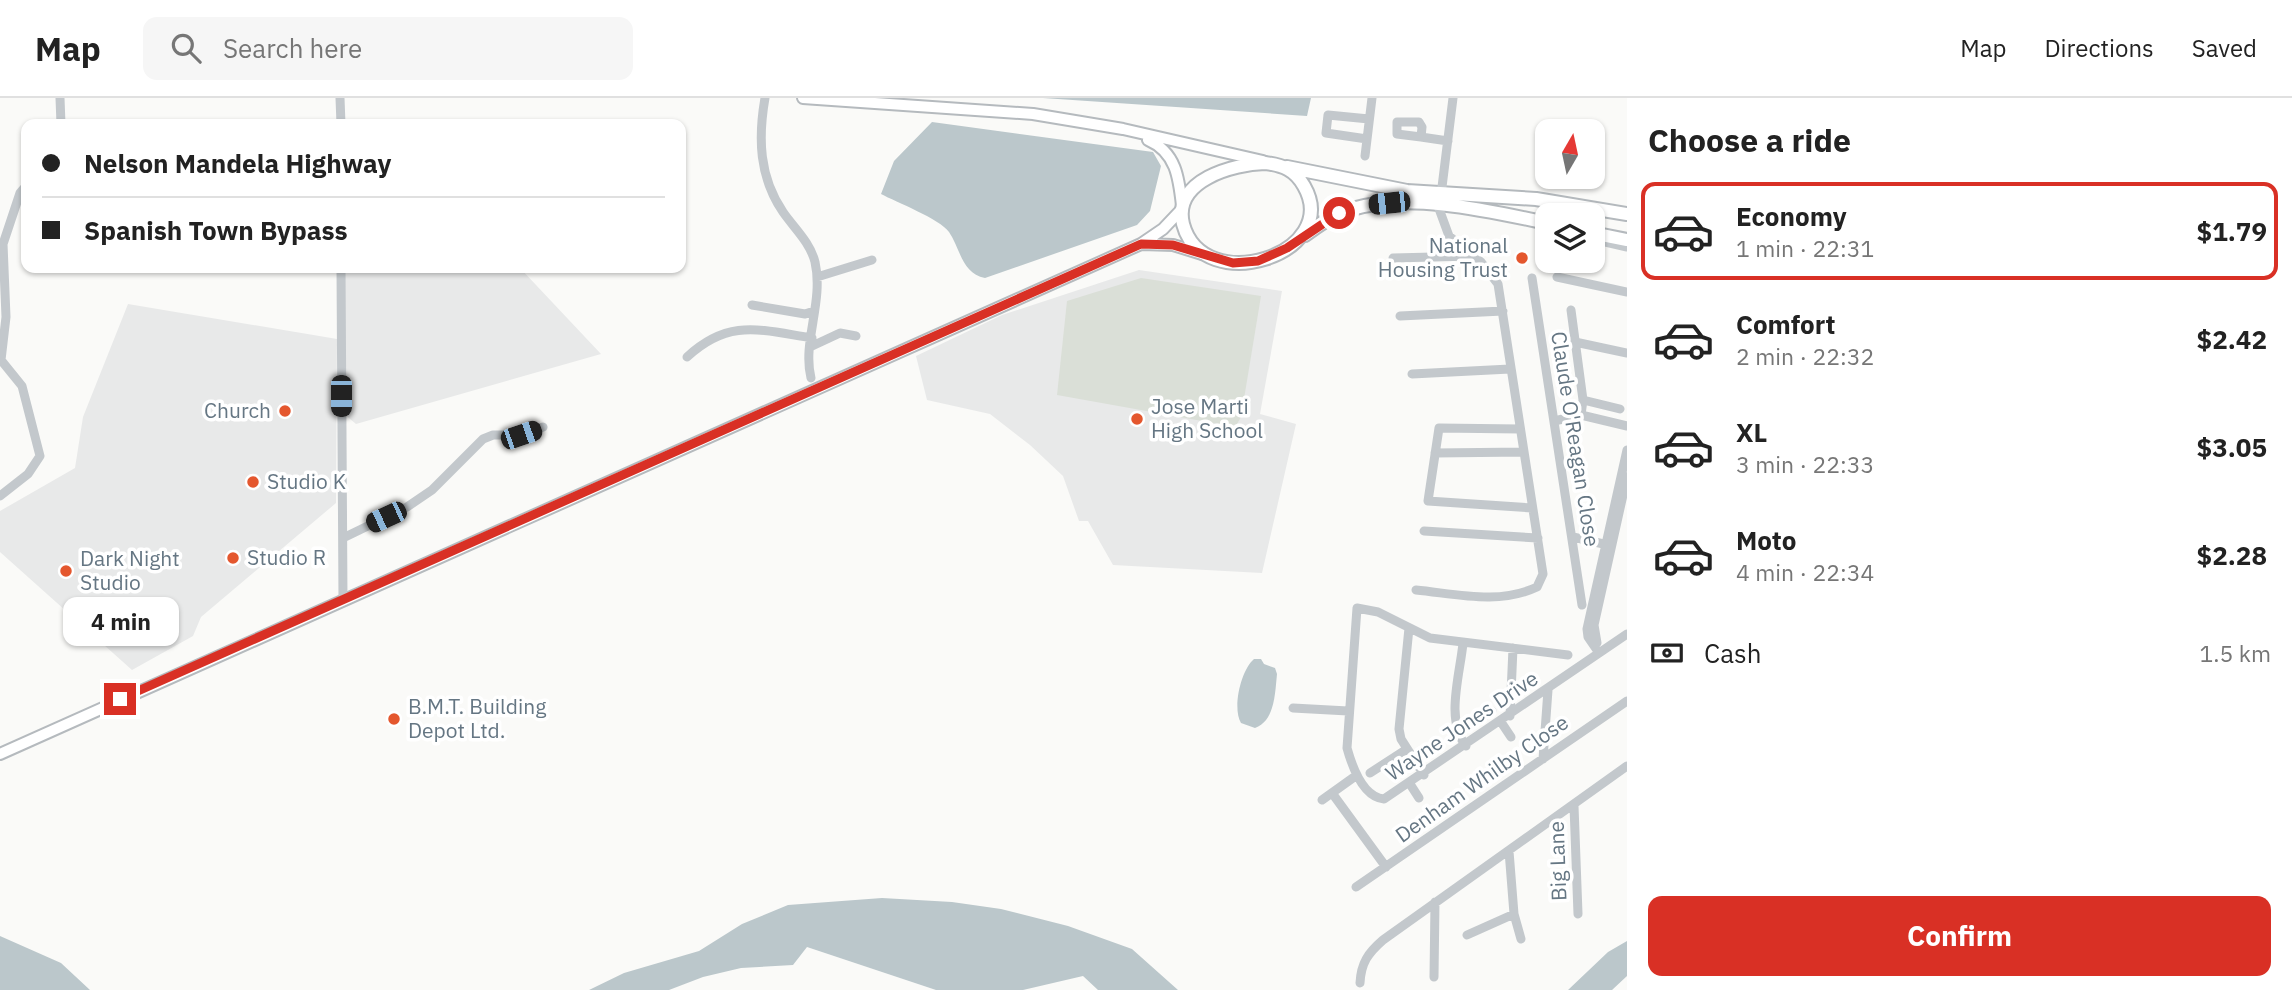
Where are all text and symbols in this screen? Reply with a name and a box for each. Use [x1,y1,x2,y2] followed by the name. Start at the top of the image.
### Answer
[143,17,633,80] search box
[35,27,101,70] text: Map
[167,29,205,67] icon: search
[223,31,362,65] text: Search here
[1960,32,2006,64] text: Map
[2044,32,2154,64] text: Directions
[2192,32,2257,64] text: Saved
[1535,119,1605,189] north arrow
[1535,119,1605,273] map controls
[1648,119,1851,161] text: Choose a ride
[84,146,391,180] text: Nelson Mandela Highway
[1368,190,1411,216] car
[1323,197,1355,229] route start
[1736,199,1847,233] text: Economy
[1652,200,1715,263] icon: car
[1535,203,1605,273] button: layers
[84,213,348,247] text: Spanish Town Bypass
[2197,214,2267,248] text: $1.79
[1378,231,1508,283] place label: National Housing Trust
[1736,233,1874,263] text: 1 min · 22:31
[1514,250,1530,266] marker: National Housing Trust
[1736,307,1835,341] text: Comfort
[1652,308,1715,371] icon: car
[2197,322,2267,356] text: $2.42
[1545,329,1607,548] street label: Claude O'Reagan Close
[1736,341,1874,371] text: 2 min · 22:32
[331,375,352,417] car
[1151,392,1263,444] place label: Jose Marti High School
[204,396,271,424] place label: Church
[277,403,293,419] marker: Church
[1129,411,1145,427] marker: Jose Marti High School
[1736,415,1767,449] text: XL
[1652,416,1715,479] icon: car
[498,418,545,452] car
[2197,430,2267,464] text: $3.05
[1736,449,1874,479] text: 3 min · 22:33
[267,467,346,495] place label: Studio K
[245,474,261,490] marker: Studio K
[363,499,410,535] car
[1736,523,1796,557] text: Moto
[1652,524,1715,587] icon: car
[2197,538,2267,572] text: $2.28
[247,543,326,571] place label: Studio R
[80,544,180,596] place label: Dark Night Studio
[225,550,241,566] marker: Studio R
[1736,557,1874,587] text: 4 min · 22:34
[58,563,74,579] marker: Dark Night Studio
[62,598,178,646] callout: 4 min
[91,606,151,636] text: 4 min
[1648,634,1686,672] icon: cash
[1704,636,1761,670] text: Cash
[2200,638,2271,668] text: 1.5 km
[1380,664,1543,787] street label: Wayne Jones Drive
[104,683,136,715] route end
[408,692,546,744] place label: B.M.T. Building Depot Ltd.
[1389,708,1574,849] street label: Denham Whilby Close
[386,711,402,727] marker: B.M.T. Building Depot Ltd.
[1542,820,1572,902] street label: Big Lane
[1648,896,2271,976] button: Confirm

